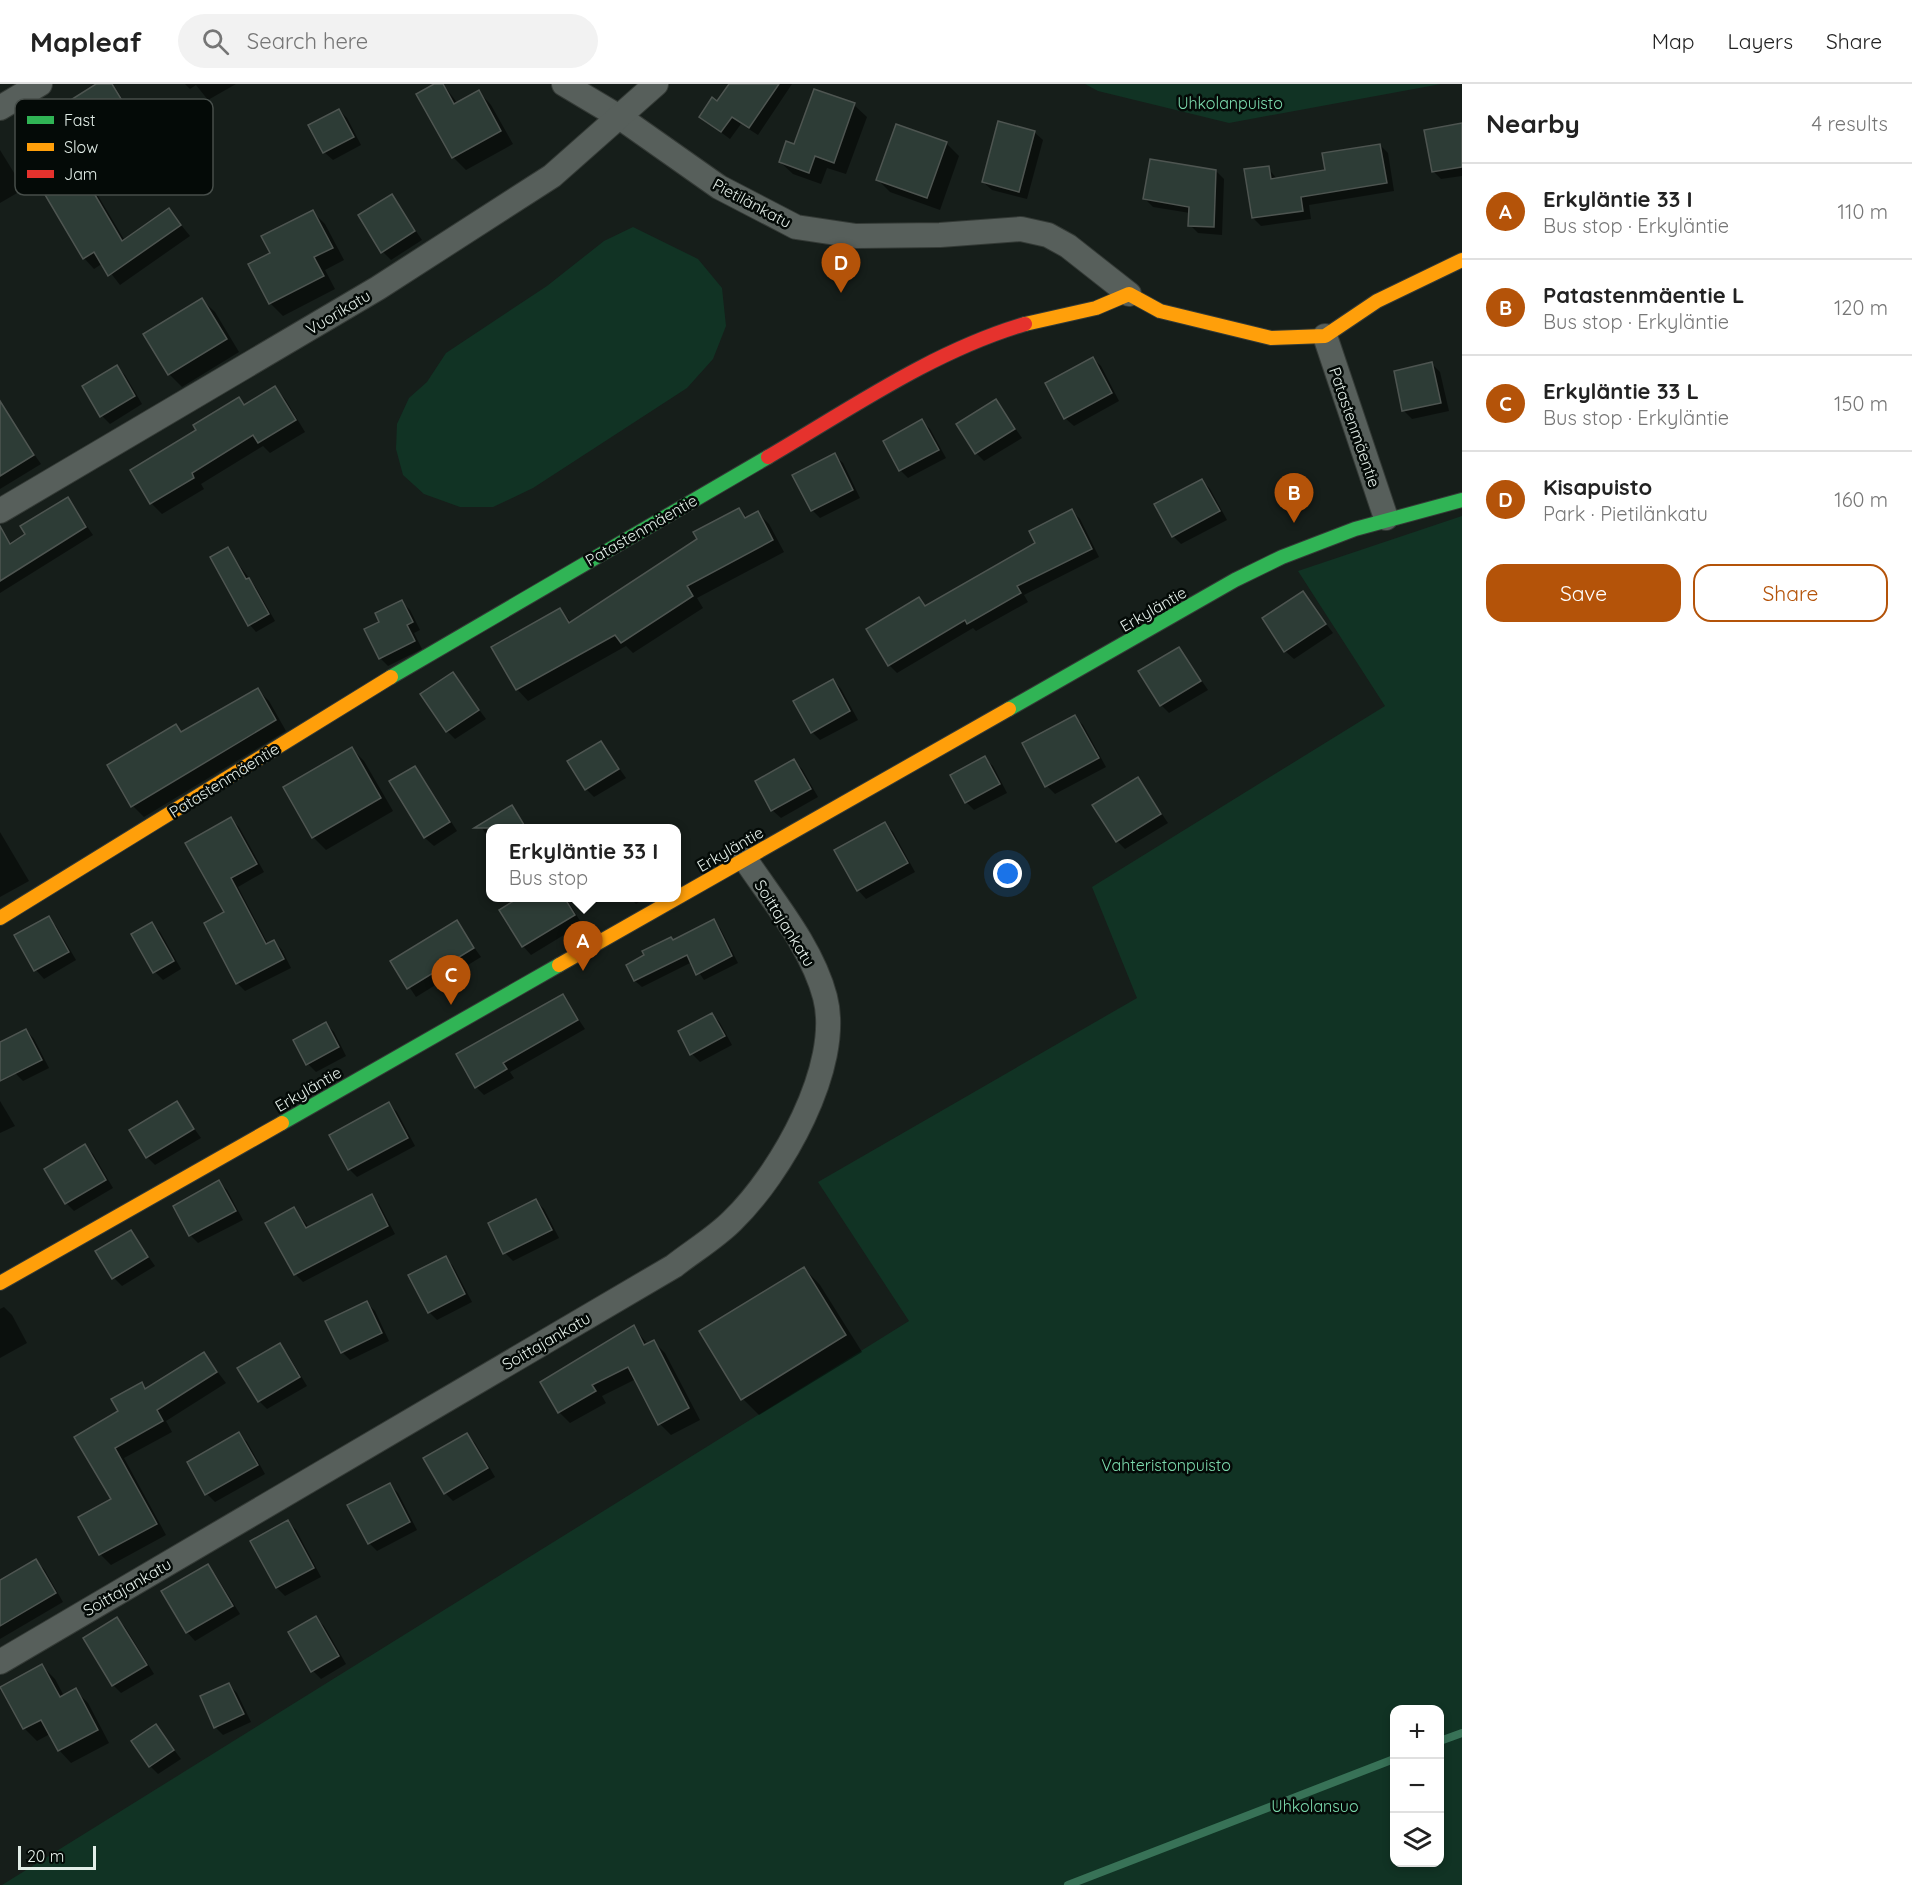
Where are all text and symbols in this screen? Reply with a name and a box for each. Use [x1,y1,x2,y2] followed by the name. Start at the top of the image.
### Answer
[178,14,598,68] search box
[30,24,142,59] text: Mapleaf
[199,25,232,58] icon: search
[247,27,368,55] text: Search here
[1652,28,1695,54] text: Map
[1728,28,1793,54] text: Layers
[1826,28,1882,54] text: Share
[1177,93,1283,113] park label: Uhkolanpuisto
[15,99,213,195] legend
[1486,107,1580,140] text: Nearby
[64,110,95,130] text: Fast
[1812,111,1888,136] text: 4 results
[64,137,98,157] text: Slow
[64,164,97,184] text: Jam
[709,174,795,232] street label: Pietilänkatu
[1543,185,1693,213] text: Erkyläntie 33 I
[1499,199,1512,224] text: A
[1838,199,1888,224] text: 110 m
[1543,213,1729,238] text: Bus stop · Erkyläntie
[822,244,860,293] pin: D
[1543,281,1744,309] text: Patastenmäentie L
[302,285,374,339] street label: Vuorikatu
[1499,295,1512,320] text: B
[1834,295,1888,320] text: 120 m
[1543,309,1729,334] text: Bus stop · Erkyläntie
[1325,364,1385,490] street label: Patastenmäentie
[1543,377,1699,405] text: Erkyläntie 33 L
[1499,391,1512,416] text: C
[1834,391,1888,416] text: 150 m
[1543,405,1729,430] text: Bus stop · Erkyläntie
[1543,473,1652,501] text: Kisapuisto
[1274,474,1314,523] pin: B
[1498,487,1513,512] text: D
[1834,487,1888,512] text: 160 m
[581,490,701,570] street label: Patastenmäentie
[1543,501,1708,526] text: Park · Pietilänkatu
[1486,564,1681,622] button: Save
[1693,564,1888,622] button: Share
[1116,582,1190,636] street label: Erkyläntie
[165,738,283,822] street label: Patastenmäentie
[693,822,767,876] street label: Erkyläntie
[486,824,681,902] popup
[509,837,658,865] text: Erkyläntie 33 I
[993,859,1022,888] your location
[509,865,588,890] text: Bus stop
[750,876,820,970] street label: Soittajankatu
[564,922,602,971] pin: A
[432,956,470,1005] pin: C
[271,1062,345,1116] street label: Erkyläntie
[498,1308,594,1374] street label: Soittajankatu
[1101,1455,1231,1475] park label: Vahteristonpuisto
[79,1554,175,1620] street label: Soittajankatu
[1390,1705,1444,1867] map controls
[1390,1705,1444,1759] button: +
[1390,1759,1444,1813] button: −
[1271,1796,1359,1816] park label: Uhkolansuo
[1390,1813,1444,1867] button: layers
[18,1843,96,1870] scale bar
[27,1846,64,1866] text: 20 m

